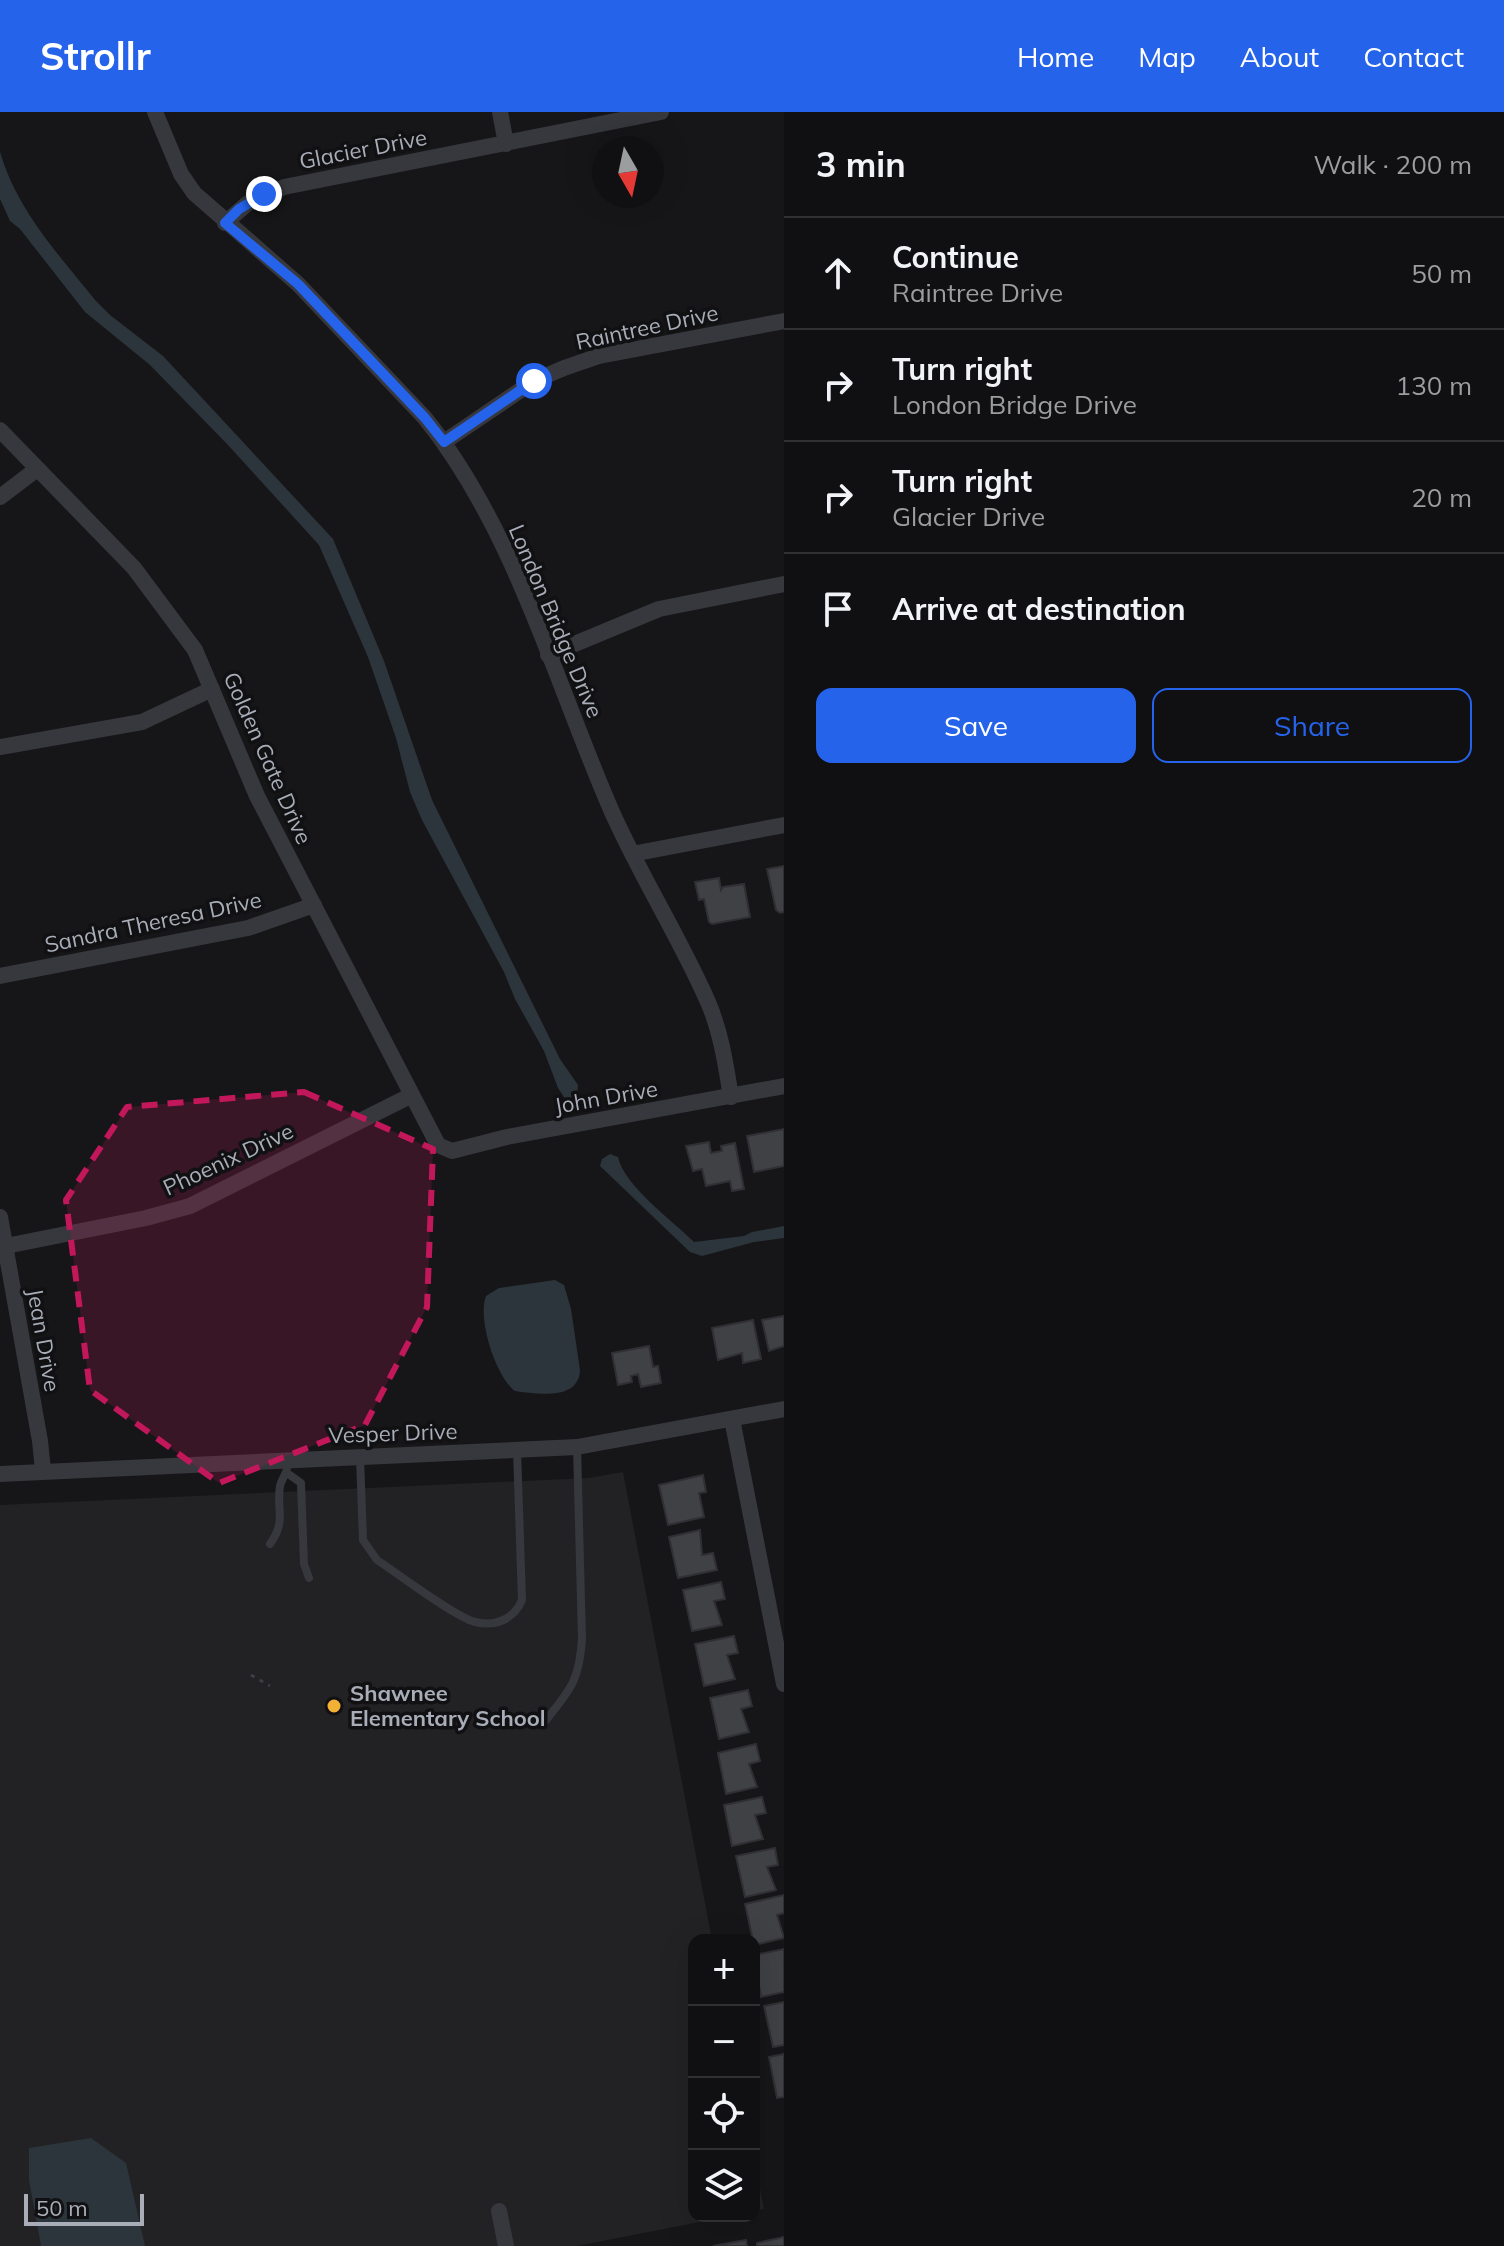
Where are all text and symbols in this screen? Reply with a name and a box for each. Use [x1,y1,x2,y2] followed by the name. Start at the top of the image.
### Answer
[40,32,151,80] text: Strollr
[1017,39,1094,74] text: Home
[1138,39,1196,74] text: Map
[1240,39,1319,74] text: About
[1363,39,1464,74] text: Contact
[297,123,429,175] street label: Glacier Drive
[592,136,664,208] north arrow
[816,143,906,186] text: 3 min
[1313,148,1472,181] text: Walk · 200 m
[246,176,282,212] route end
[892,238,1019,276] text: Continue
[816,251,860,295] icon: ahead
[1411,257,1472,290] text: 50 m
[892,276,1063,309] text: Raintree Drive
[573,298,721,356] street label: Raintree Drive
[892,350,1032,388] text: Turn right
[516,363,552,399] route start
[816,363,860,407] icon: right
[1396,369,1472,402] text: 130 m
[892,388,1137,421] text: London Bridge Drive
[892,462,1032,500] text: Turn right
[816,475,860,519] icon: right
[1411,481,1472,514] text: 20 m
[892,500,1045,533] text: Glacier Drive
[503,520,609,722] street label: London Bridge Drive
[816,587,860,631] icon: arrive
[892,590,1186,628] text: Arrive at destination
[218,668,318,848] street label: Golden Gate Drive
[816,688,1136,763] button: Save
[1152,688,1472,763] button: Share
[42,885,264,959] street label: Sandra Theresa Drive
[552,1074,660,1120] street label: John Drive
[158,1117,298,1201] street label: Phoenix Drive
[21,1286,67,1394] street label: Jean Drive
[328,1417,458,1449] street label: Vesper Drive
[350,1679,546,1732] place label: Shawnee Elementary School
[325,1697,343,1715] marker: Shawnee Elementary School
[688,1934,760,2222] map controls
[688,1934,760,2006] button: +
[688,2006,760,2078] button: −
[688,2078,760,2150] button: locate
[688,2150,760,2222] button: layers
[24,2190,144,2226] scale bar
[36,2194,87,2222] text: 50 m

